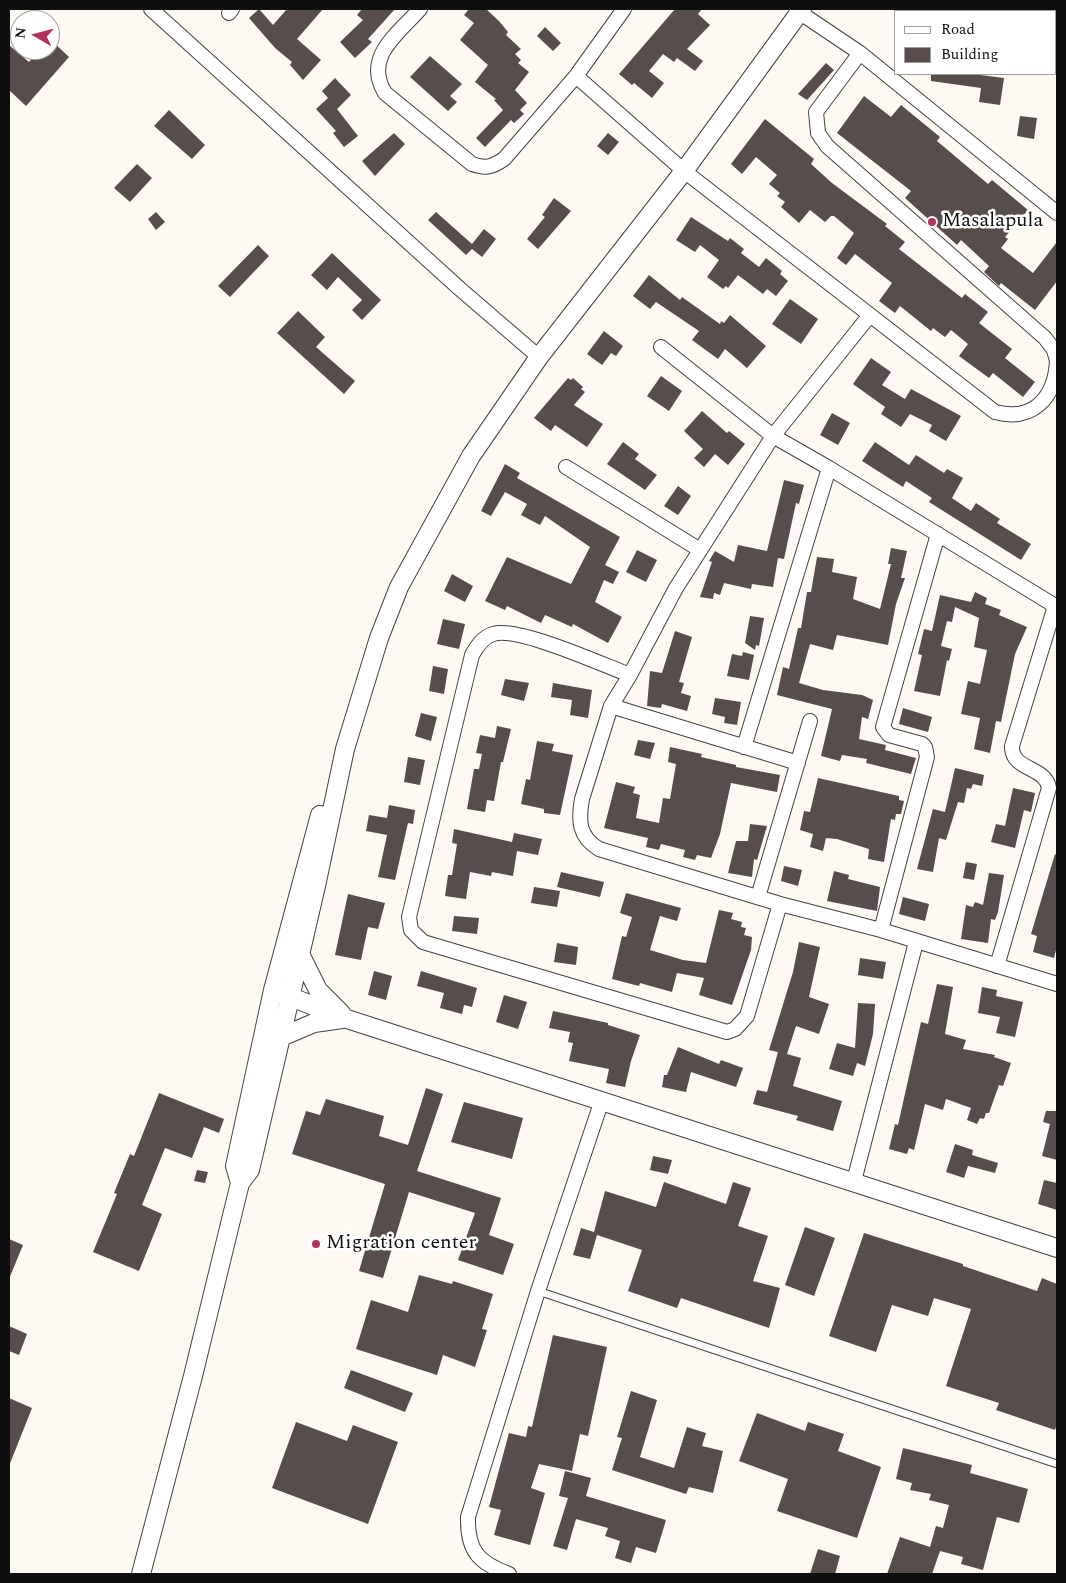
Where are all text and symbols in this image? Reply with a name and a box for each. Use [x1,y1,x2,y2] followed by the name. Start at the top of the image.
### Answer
[10,10,60,60] north arrow
[894,10,1056,75] legend
[941,18,975,41] text: Road
[9,26,32,40] text: N
[941,43,998,66] text: Building
[942,210,1043,234] place label: Masalapula
[926,216,938,228] marker: Masalapula
[326,1232,476,1256] place label: Migration center
[310,1238,322,1250] marker: Migration center

